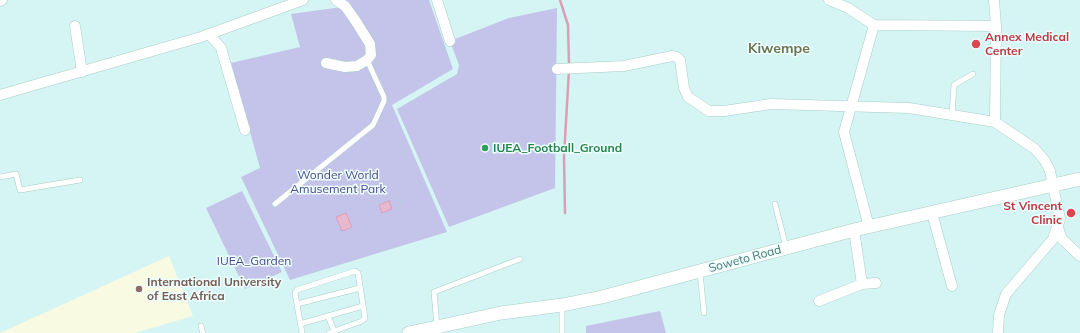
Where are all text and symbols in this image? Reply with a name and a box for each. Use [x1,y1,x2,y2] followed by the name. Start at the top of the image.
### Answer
[985,30,1069,58] place label: Annex Medical Center
[970,38,982,50] marker: Annex Medical Center
[748,41,810,57] district label: Kiwempe
[493,141,622,155] place label: IUEA_Football_Ground
[480,143,490,153] marker: IUEA_Football_Ground
[290,168,386,196] park label: Wonder World Amusement Park
[1003,199,1062,227] place label: St Vincent Clinic
[1065,207,1077,219] marker: St Vincent Clinic
[707,242,783,276] street label: Soweto Road
[217,254,291,268] park label: IUEA_Garden
[147,275,281,303] place label: International University of East Africa
[134,284,144,294] marker: International University of East Africa

